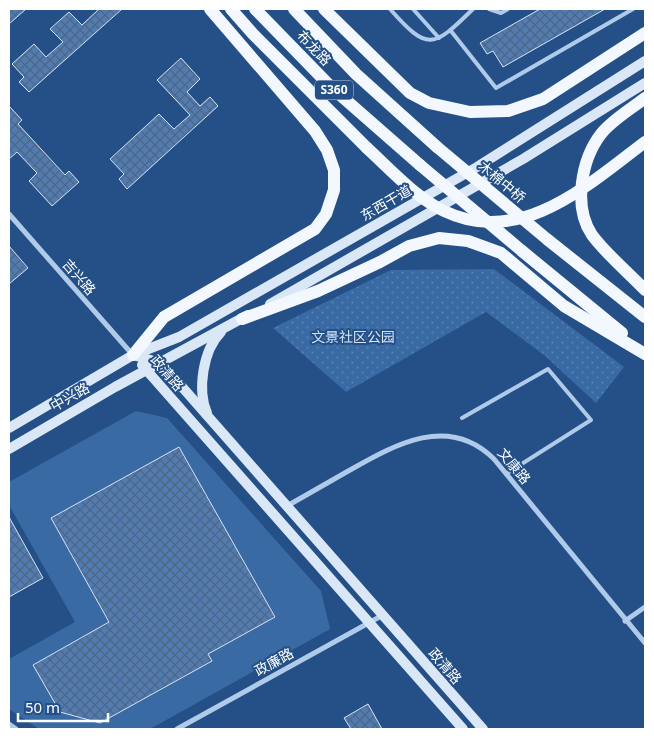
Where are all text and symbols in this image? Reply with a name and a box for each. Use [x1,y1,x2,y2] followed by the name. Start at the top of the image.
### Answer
[293,26,336,69] street label: 布龙路
[315,80,353,100] road number: S360
[475,156,530,207] street label: 木棉中桥
[357,180,415,225] street label: 东西干道
[58,255,100,299] street label: 吉兴路
[311,327,395,346] park label: 文景社区公园
[146,351,188,395] street label: 政清路
[47,378,93,415] street label: 中兴路
[494,443,535,488] street label: 文康路
[251,643,297,680] street label: 政廉路
[424,644,466,688] street label: 政清路
[18,690,108,722] scale bar
[25,697,60,717] text: 50 m

